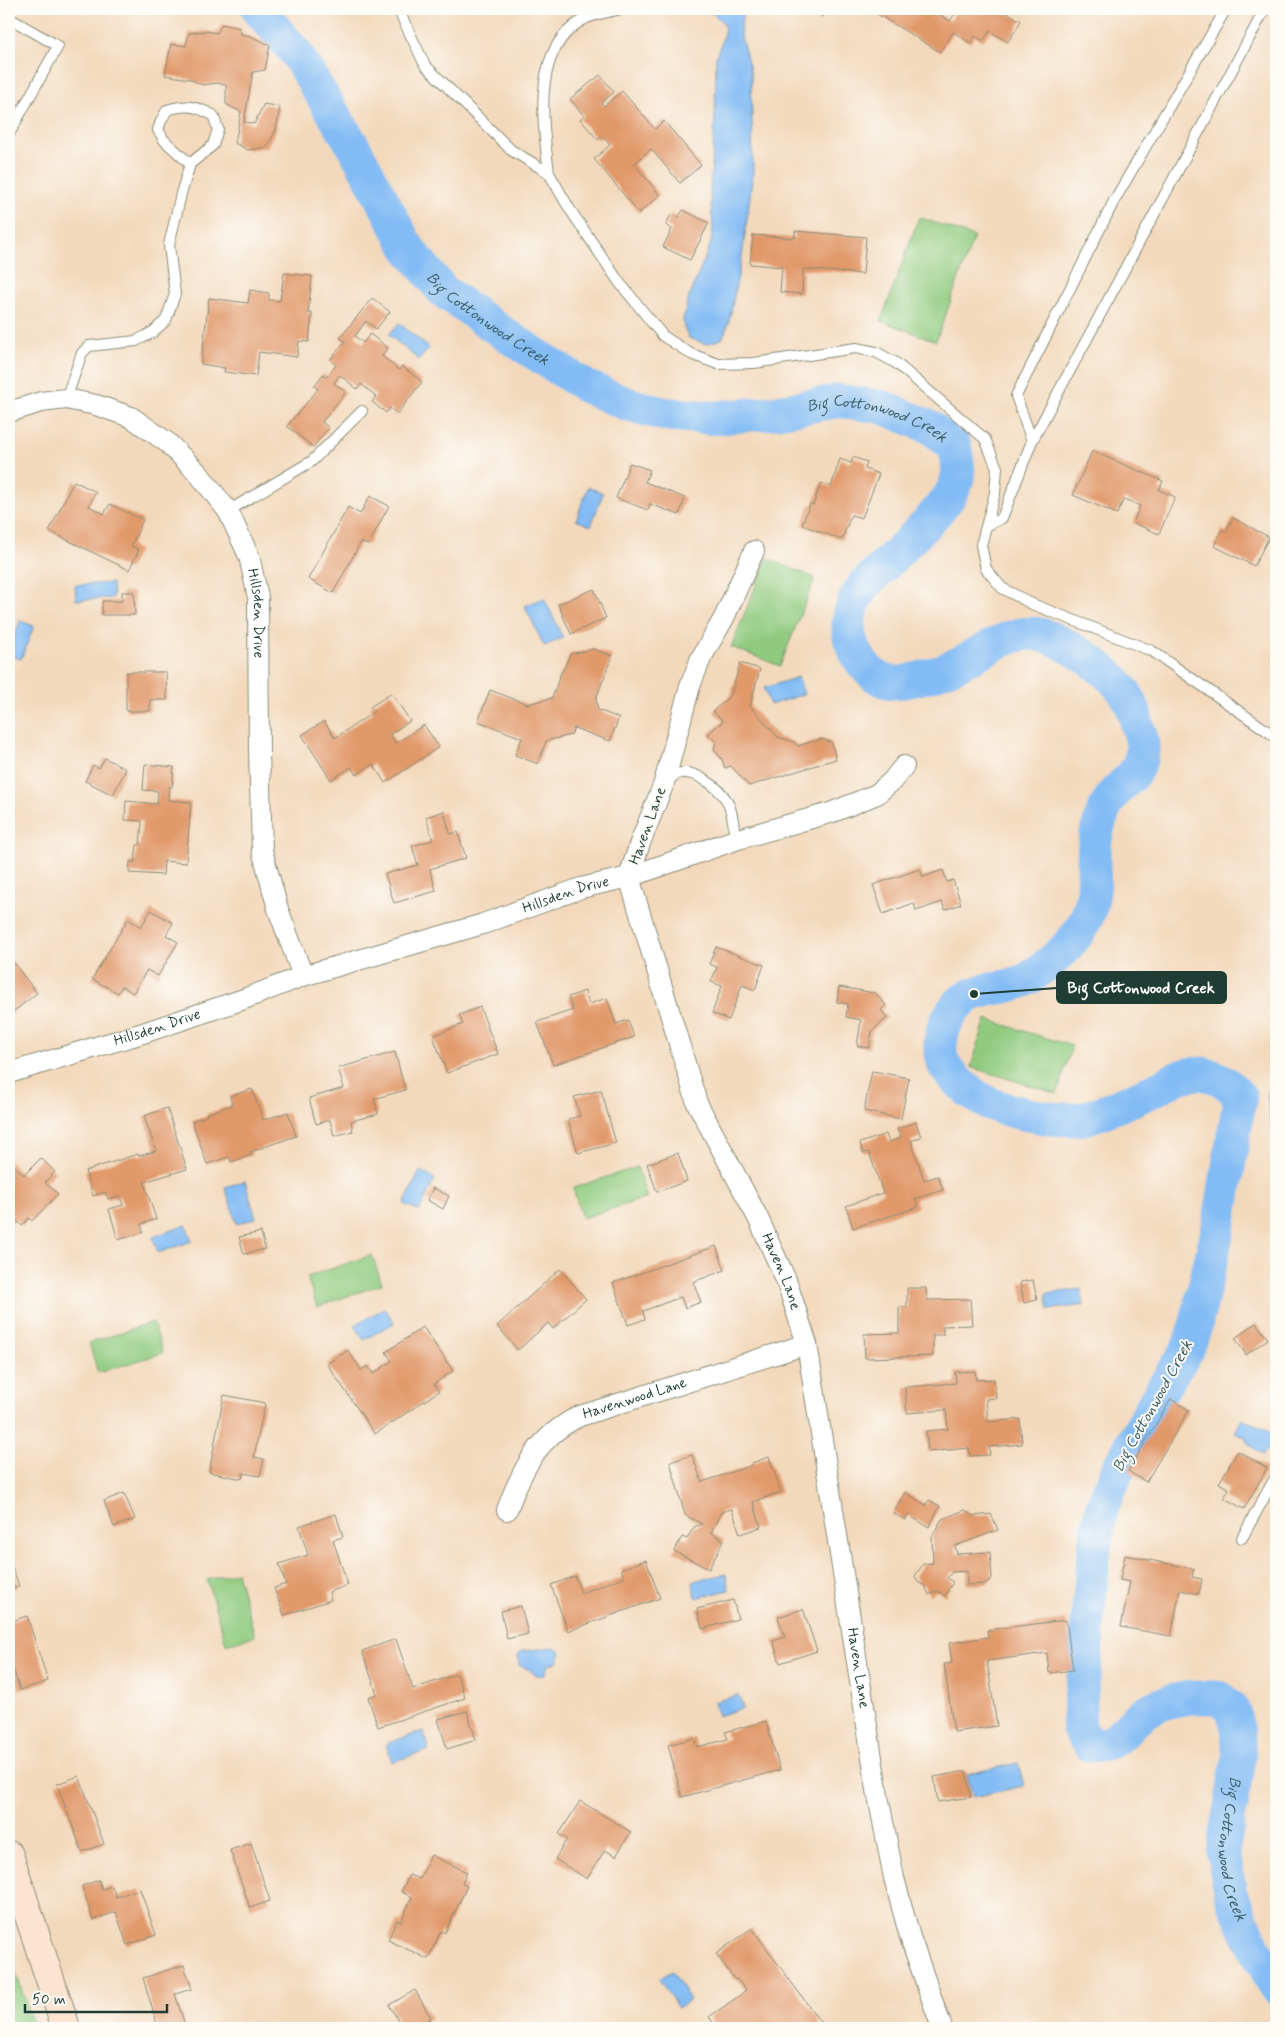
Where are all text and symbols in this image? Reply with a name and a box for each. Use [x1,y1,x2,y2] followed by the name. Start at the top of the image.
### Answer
[421,268,553,371] water label: Big Cottonwood Creek
[805,390,952,447] water label: Big Cottonwood Creek
[242,566,268,658] street label: Hillsden Drive
[625,784,671,868] street label: Haven Lane
[520,872,611,919] street label: Hillsden Drive
[1057,972,1226,1003] callout: Big Cottonwood Creek
[1067,978,1215,1001] text: Big Cottonwood Creek
[111,1004,204,1051] street label: Hillsden Drive
[756,1230,805,1313] street label: Haven Lane
[1108,1336,1200,1477] water label: Big Cottonwood Creek
[580,1373,689,1425] street label: Havenwood Lane
[842,1626,874,1710] street label: Haven Lane
[1212,1775,1252,1925] water label: Big Cottonwood Creek
[25,1982,168,2014] scale bar
[32,1990,66,2010] text: 50 m

